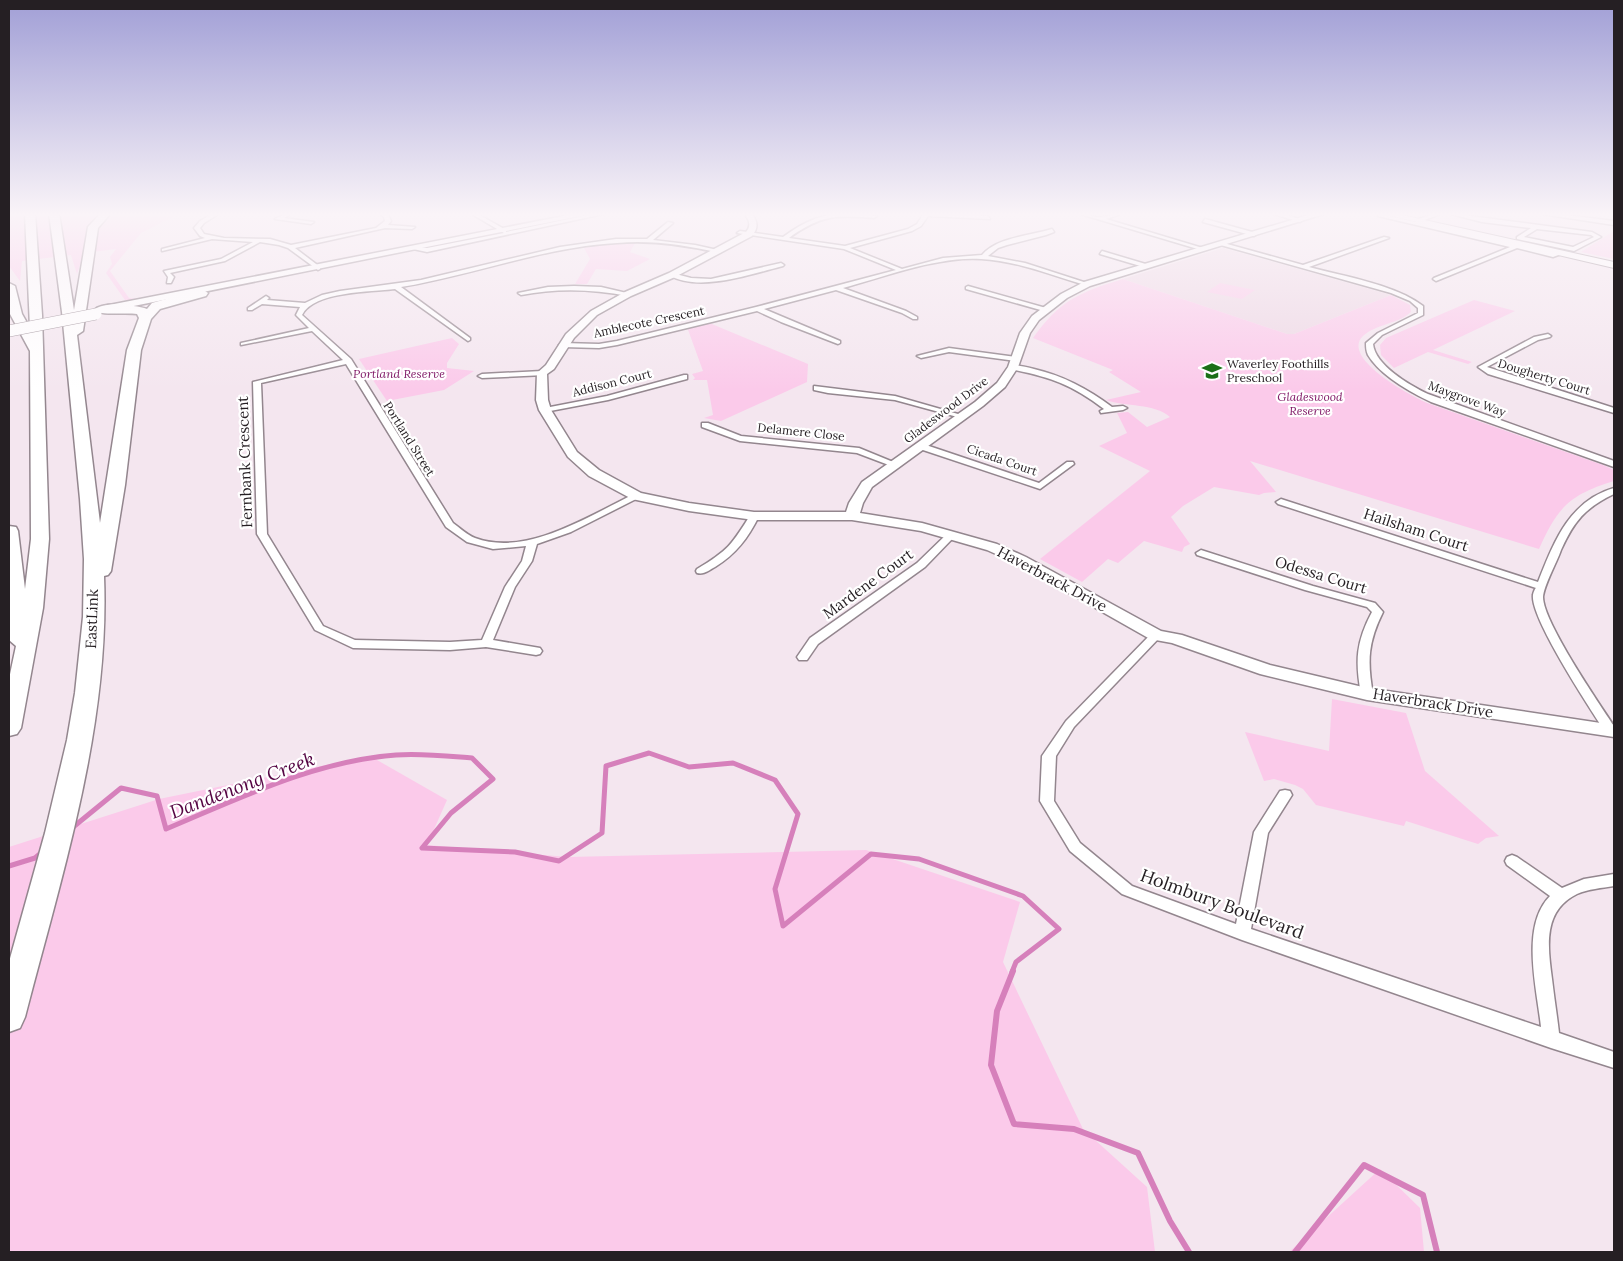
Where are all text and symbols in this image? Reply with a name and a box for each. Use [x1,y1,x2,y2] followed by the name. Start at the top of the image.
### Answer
[591,302,706,341] street label: Amblecote Crescent
[1496,355,1592,398] street label: Dougherty Court
[1227,356,1330,385] place label: Waverley Foothills Preschool
[1201,360,1223,382] school or university icon: Waverley Foothills Preschool
[570,365,653,400] street label: Addison Court
[353,366,445,381] park label: Portland Reserve
[901,373,991,446] street label: Gladeswood Drive
[1426,378,1509,420] street label: Maygrove Way
[1277,389,1343,418] park label: Gladeswood Reserve
[233,396,256,528] street label: Fernbank Crescent
[380,399,439,479] street label: Portland Street
[757,419,846,444] street label: Delamere Close
[965,440,1040,479] street label: Cicada Court
[1361,504,1471,556] street label: Hailsham Court
[994,542,1110,615] street label: Haverbrack Drive
[819,544,917,623] street label: Mardene Court
[1273,552,1370,598] street label: Odessa Court
[81,589,102,649] street label: EastLink
[1372,684,1495,721] street label: Haverbrack Drive
[166,746,318,824] water label: Dandenong Creek
[1137,863,1307,944] street label: Holmbury Boulevard

